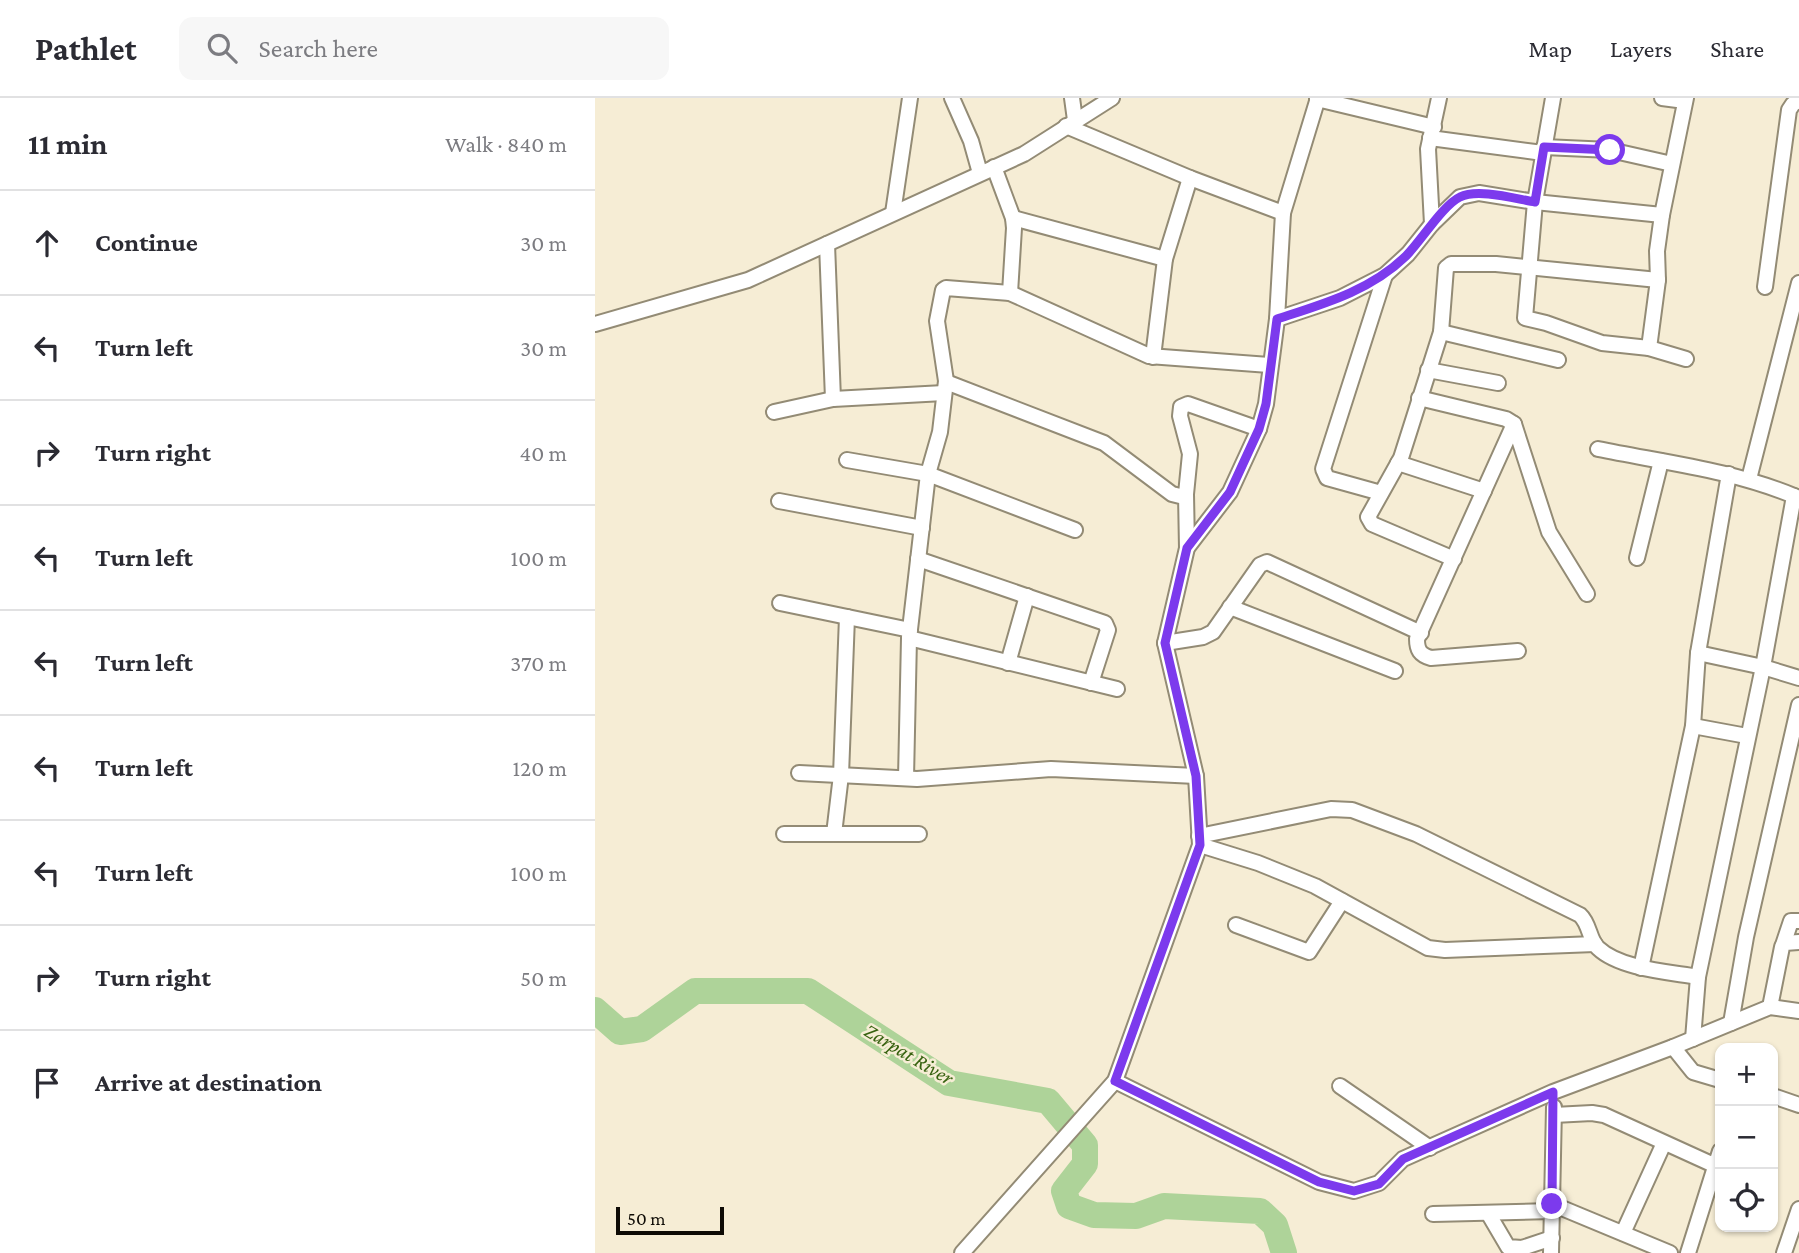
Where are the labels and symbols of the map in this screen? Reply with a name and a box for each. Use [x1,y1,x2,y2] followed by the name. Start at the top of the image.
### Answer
[1594,134,1625,165] route start
[860,1018,958,1090] water label: Zarpat River
[1536,1188,1567,1219] route end
[616,1204,725,1236] scale bar

